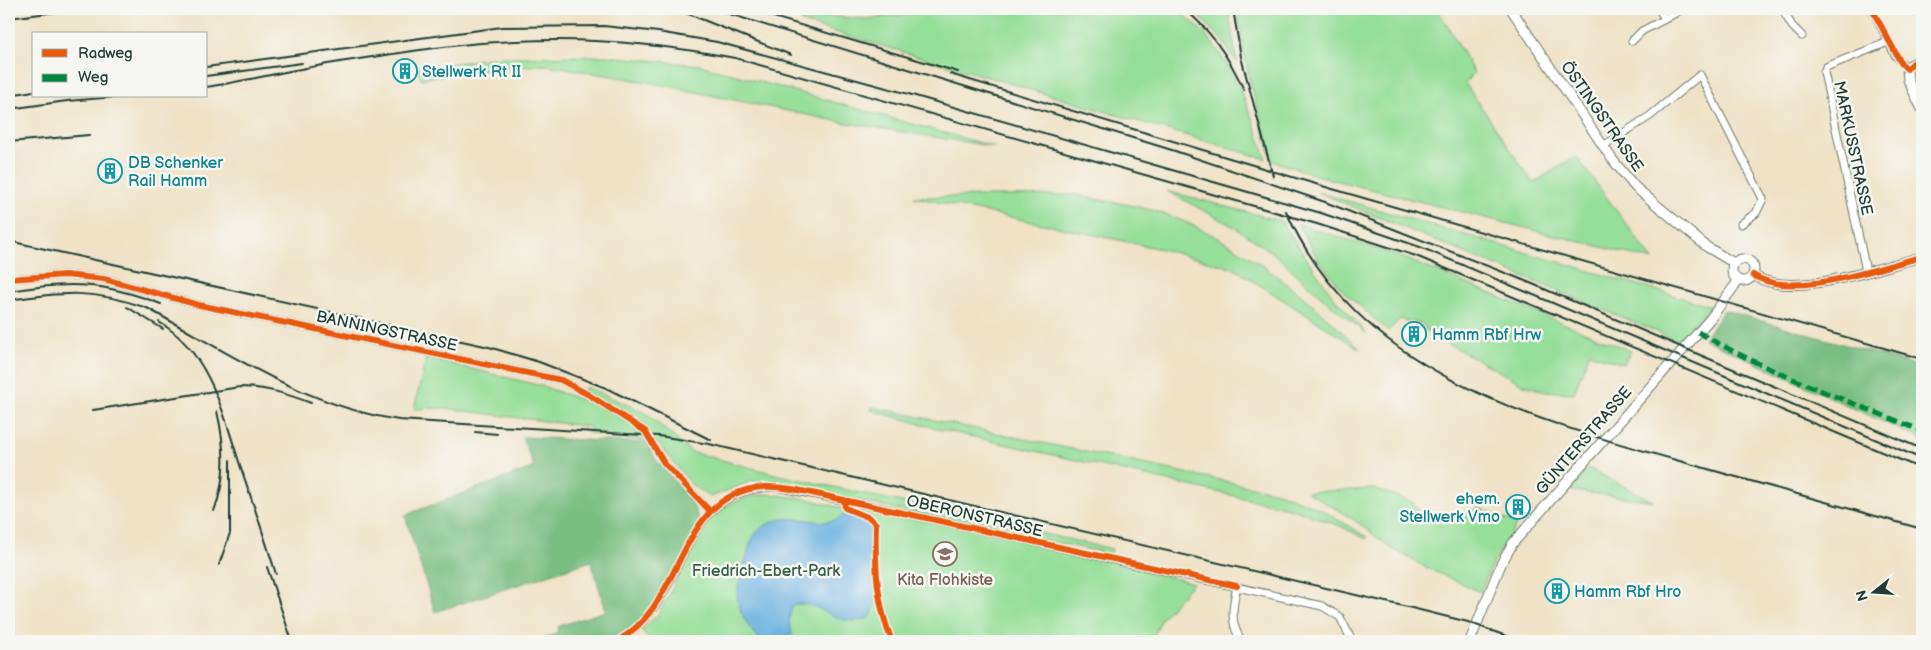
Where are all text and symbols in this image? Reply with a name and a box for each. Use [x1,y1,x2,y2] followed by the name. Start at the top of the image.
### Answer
[32,32,208,98] legend
[78,44,133,63] text: Radweg
[1556,57,1649,176] street label: ÖSTINGSTRASSE
[392,58,418,84] building icon: Stellwerk Rt II
[422,63,521,82] place label: Stellwerk Rt II
[78,68,108,87] text: Weg
[1829,79,1876,217] street label: MARKUSSTRASSE
[128,154,223,191] place label: DB Schenker Rail Hamm
[97,158,123,184] building icon: DB Schenker Rail Hamm
[314,307,459,356] street label: BANNINGSTRASSE
[1401,321,1427,347] building icon: Hamm Rbf Hrw
[1432,326,1542,345] place label: Hamm Rbf Hrw
[1531,382,1636,499] street label: GÜNTERSTRASSE
[1399,490,1500,527] place label: ehem. Stellwerk Vmo
[905,492,1045,541] street label: OBERONSTRASSE
[1505,494,1531,520] building icon: ehem. Stellwerk Vmo
[932,541,958,567] school or university icon: Kita Flohkiste
[692,562,840,581] park label: Friedrich-Ebert-Park
[1848,568,1898,618] north arrow
[897,571,994,590] place label: Kita Flohkiste
[1544,578,1570,604] building icon: Hamm Rbf Hro
[1574,583,1681,602] place label: Hamm Rbf Hro
[1852,588,1872,603] text: N

